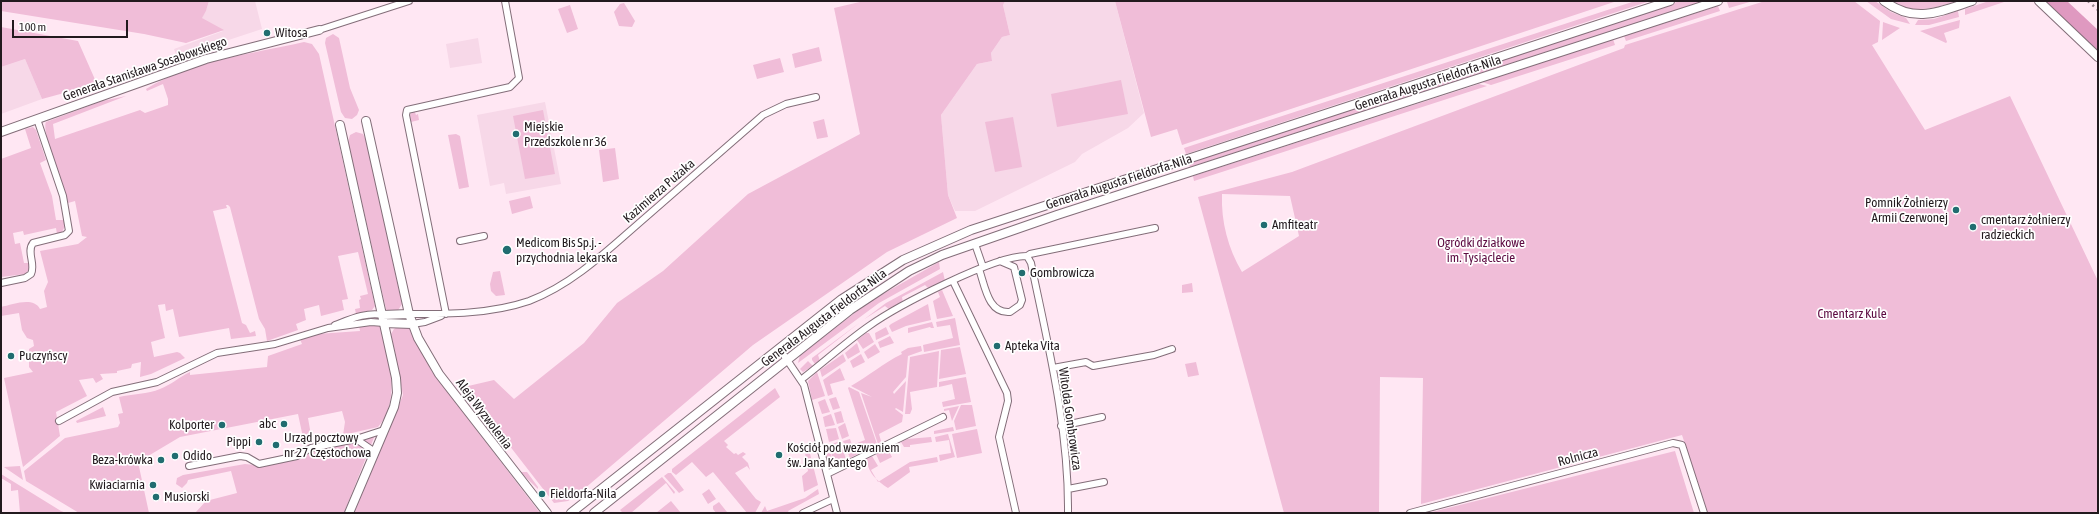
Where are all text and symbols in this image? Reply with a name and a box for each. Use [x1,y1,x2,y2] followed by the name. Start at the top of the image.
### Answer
[14,12,130,38] scale bar
[19,20,46,34] text: 100 m
[275,25,308,41] place label: Witosa
[262,28,272,38] marker: Witosa
[61,34,229,104] street label: Generała Stanisława Sosabowskiego
[1353,52,1503,114] street label: Generała Augusta Fieldorfa-Nila
[524,119,607,150] place label: Miejskie Przedszkole nr 36
[511,129,521,139] marker: Miejskie Przedszkole nr 36
[1044,151,1194,213] street label: Generała Augusta Fieldorfa-Nila
[620,156,698,226] street label: Kazimierza Pużaka
[1865,195,1948,226] place label: Pomnik Żołnierzy Armii Czerwonej
[1951,205,1961,215] marker: Pomnik Żołnierzy Armii Czerwonej
[1981,212,2071,243] place label: cmentarz żołnierzy radzieckich
[1272,217,1317,233] place label: Amfiteatr
[1259,220,1269,230] marker: Amfiteatr
[1968,222,1978,232] marker: cmentarz żołnierzy radzieckich
[516,235,618,266] place label: Medicom Bis Sp.j. - przychodnia lekarska
[1437,235,1525,266] park label: Ogródki działkowe im. Tysiąclecie
[501,244,513,256] marker: Medicom Bis Sp.j. - przychodnia lekarska
[1030,265,1095,281] place label: Gombrowicza
[758,266,890,370] street label: Generała Augusta Fieldorfa-Nila
[1017,268,1027,278] marker: Gombrowicza
[1817,306,1887,322] park label: Cmentarz Kule
[1005,338,1060,354] place label: Apteka Vita
[992,341,1002,351] marker: Apteka Vita
[19,348,68,364] place label: Puczyńscy
[6,351,16,361] marker: Puczyńscy
[1055,366,1085,472] street label: Witolda Gombrowicza
[452,376,516,452] street label: Aleja Wyzwolenia
[259,416,276,432] place label: abc
[169,417,214,433] place label: Kolporter
[279,419,289,429] marker: abc
[217,420,227,430] marker: Kolporter
[284,430,371,461] place label: Urząd pocztowy nr 27 Częstochowa
[227,434,251,450] place label: Pippi
[254,437,264,447] marker: Pippi
[271,440,281,450] marker: Urząd pocztowy nr 27 Częstochowa
[787,440,900,471] place label: Kościół pod wezwaniem św. Jana Kantego
[1556,444,1600,470] street label: Rolnicza
[183,448,212,464] place label: Odido
[774,450,784,460] marker: Kościół pod wezwaniem św. Jana Kantego
[170,451,180,461] marker: Odido
[92,452,153,468] place label: Beza-krówka
[156,455,166,465] marker: Beza-krówka
[89,477,145,493] place label: Kwiaciarnia
[148,480,158,490] marker: Kwiaciarnia
[550,486,616,502] place label: Fieldorfa-Nila
[164,489,209,505] place label: Musiorski
[537,489,547,499] marker: Fieldorfa-Nila
[151,492,161,502] marker: Musiorski

